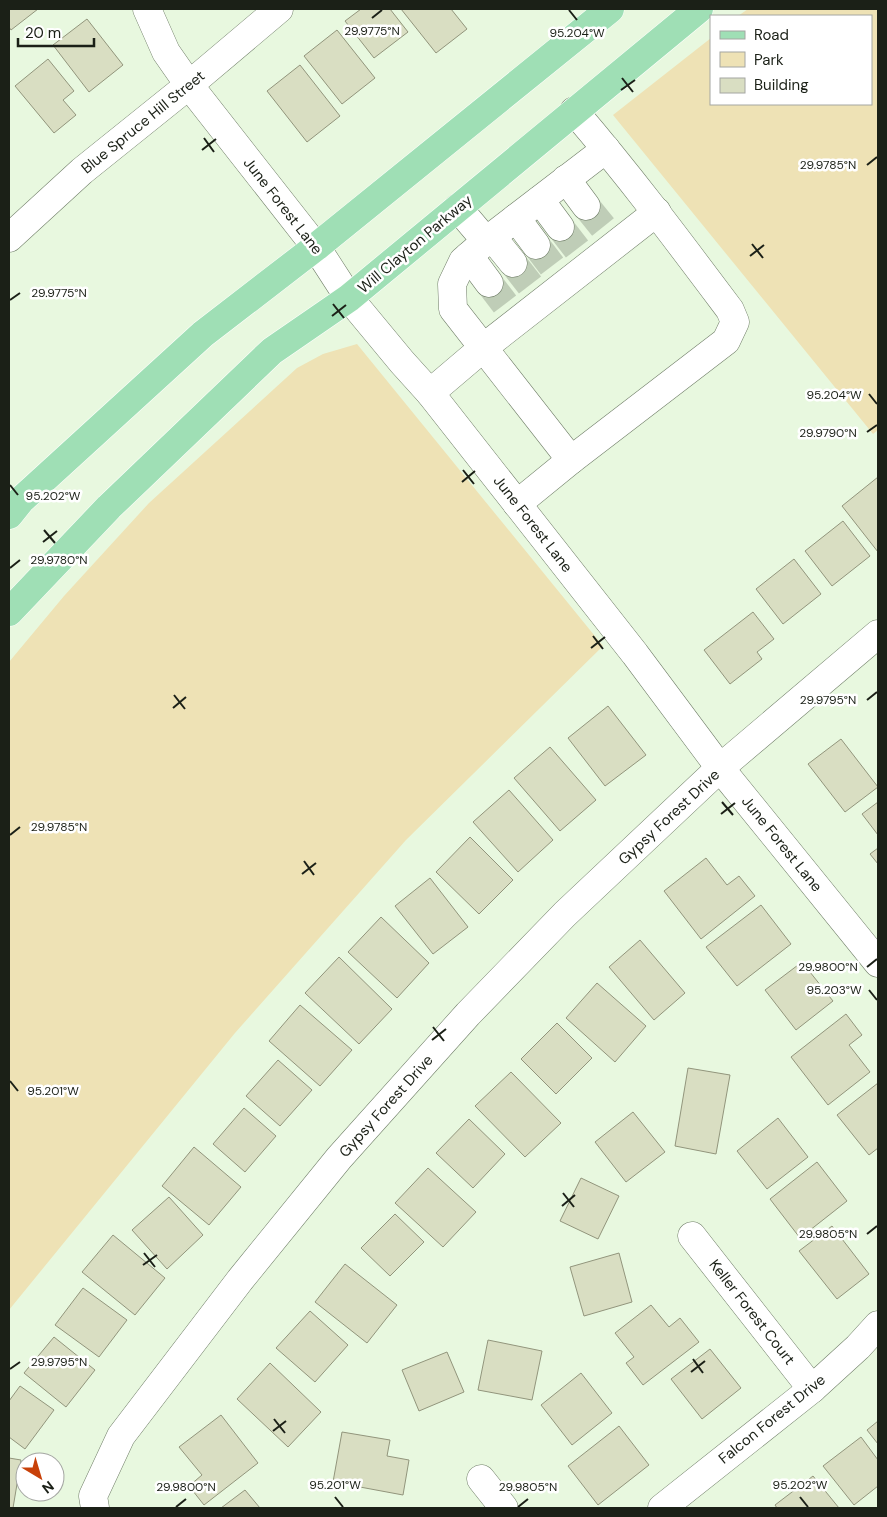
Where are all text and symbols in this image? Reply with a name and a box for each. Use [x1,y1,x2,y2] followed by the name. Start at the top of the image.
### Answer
[18,15,94,47] scale bar
[710,15,872,105] legend
[25,23,61,43] text: 20 m
[344,23,400,39] text: 29.9775°N
[549,25,605,41] text: 95.204°W
[754,25,789,45] text: Road
[754,50,784,70] text: Park
[77,66,209,178] street label: Blue Spruce Hill Street
[754,75,809,95] text: Building
[239,153,327,259] street label: June Forest Lane
[800,157,856,173] text: 29.9785°N
[354,190,477,298] street label: Will Clayton Parkway
[31,285,87,301] text: 29.9775°N
[806,387,862,403] text: 95.204°W
[799,425,857,441] text: 29.9790°N
[489,471,577,577] street label: June Forest Lane
[26,488,81,504] text: 95.202°W
[30,552,88,568] text: 29.9780°N
[800,692,856,708] text: 29.9795°N
[614,765,724,869] street label: Gypsy Forest Drive
[737,792,827,896] street label: June Forest Lane
[31,819,87,835] text: 29.9785°N
[798,959,858,975] text: 29.9800°N
[806,982,862,998] text: 95.203°W
[335,1050,437,1162] street label: Gypsy Forest Drive
[27,1083,79,1099] text: 95.201°W
[799,1226,857,1242] text: 29.9805°N
[705,1255,800,1369] street label: Keller Forest Court
[31,1354,87,1370] text: 29.9795°N
[714,1370,830,1468] street label: Falcon Forest Drive
[15,1452,65,1502] north arrow
[38,1477,58,1497] text: N
[309,1477,361,1493] text: 95.201°W
[773,1477,828,1493] text: 95.202°W
[156,1479,216,1495] text: 29.9800°N
[499,1479,557,1495] text: 29.9805°N

